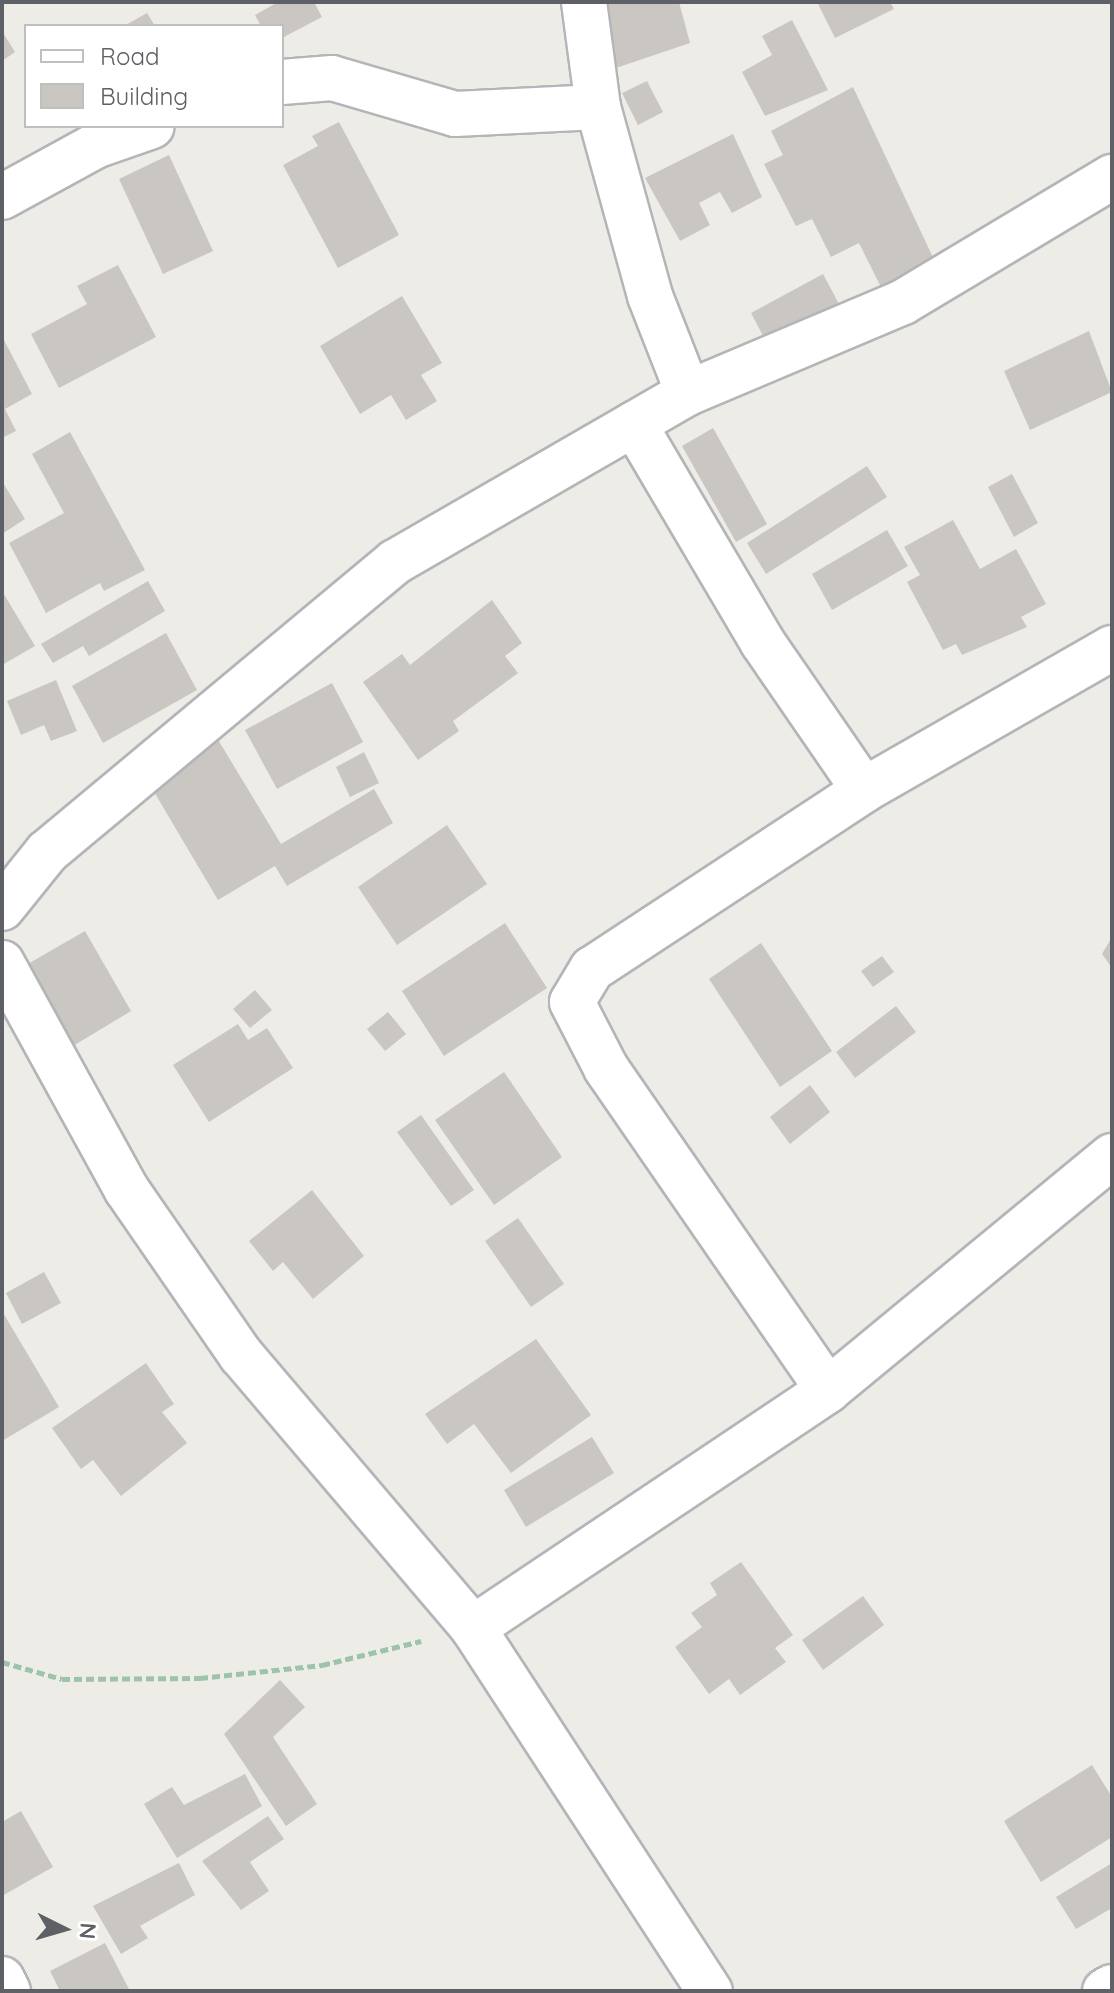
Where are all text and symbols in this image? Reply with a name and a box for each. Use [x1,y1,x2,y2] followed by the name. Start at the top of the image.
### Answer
[24,24,284,128] legend
[100,41,160,71] text: Road
[100,81,188,111] text: Building
[24,1889,104,1969] north arrow
[73,1922,103,1940] text: N

